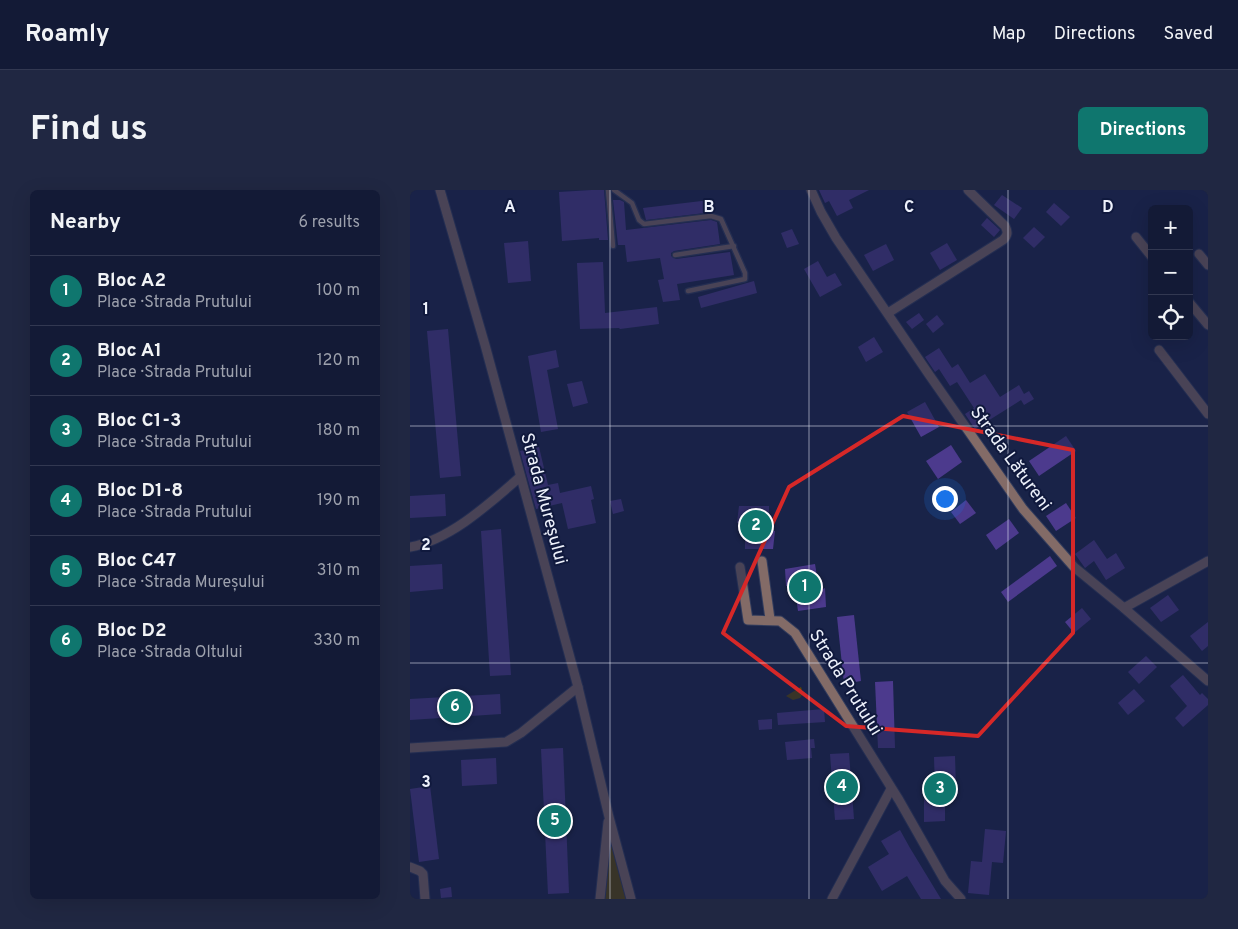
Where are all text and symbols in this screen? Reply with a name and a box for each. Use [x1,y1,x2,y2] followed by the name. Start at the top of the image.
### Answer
[25,20,110,50] text: Roamly
[992,23,1026,46] text: Map
[1054,23,1136,46] text: Directions
[1164,23,1213,46] text: Saved
[1078,107,1208,154] button: Directions
[30,108,148,152] text: Find us
[504,198,516,218] text: A
[703,198,715,218] text: B
[904,198,914,218] text: C
[1102,198,1114,218] text: D
[1148,205,1193,340] map controls
[1148,205,1193,250] button: +
[50,209,121,236] text: Nearby
[298,213,360,233] text: 6 results
[1148,250,1193,295] button: −
[97,269,166,293] text: Bloc A2
[63,281,69,301] text: 1
[316,281,360,301] text: 100 m
[97,293,252,313] text: Place · Strada Prutului
[1148,295,1193,340] button: locate
[423,300,429,320] text: 1
[97,339,162,363] text: Bloc A1
[61,351,71,371] text: 2
[317,351,360,371] text: 120 m
[97,363,252,383] text: Place · Strada Prutului
[964,402,1056,516] street label: Strada Lătureni
[97,409,181,433] text: Bloc C1-3
[61,421,71,441] text: 3
[317,421,360,441] text: 180 m
[514,431,572,567] street label: Strada Mureșului
[97,433,252,453] text: Place · Strada Prutului
[97,479,183,503] text: Bloc D1-8
[932,486,958,512] your location
[61,491,71,511] text: 4
[317,491,360,511] text: 190 m
[97,503,252,523] text: Place · Strada Prutului
[740,507,772,545] pin: 2
[421,536,431,556] text: 2
[97,549,176,573] text: Bloc C47
[61,561,71,581] text: 5
[317,561,360,581] text: 310 m
[789,568,821,606] pin: 1
[97,573,265,593] text: Place · Strada Mureșului
[97,619,167,643] text: Bloc D2
[803,626,887,740] street label: Strada Prutului
[61,631,71,651] text: 6
[313,631,360,651] text: 330 m
[97,643,243,663] text: Place · Strada Oltului
[439,688,471,726] pin: 6
[826,768,858,806] pin: 4
[924,770,956,808] pin: 3
[421,773,431,793] text: 3
[539,802,571,840] pin: 5

